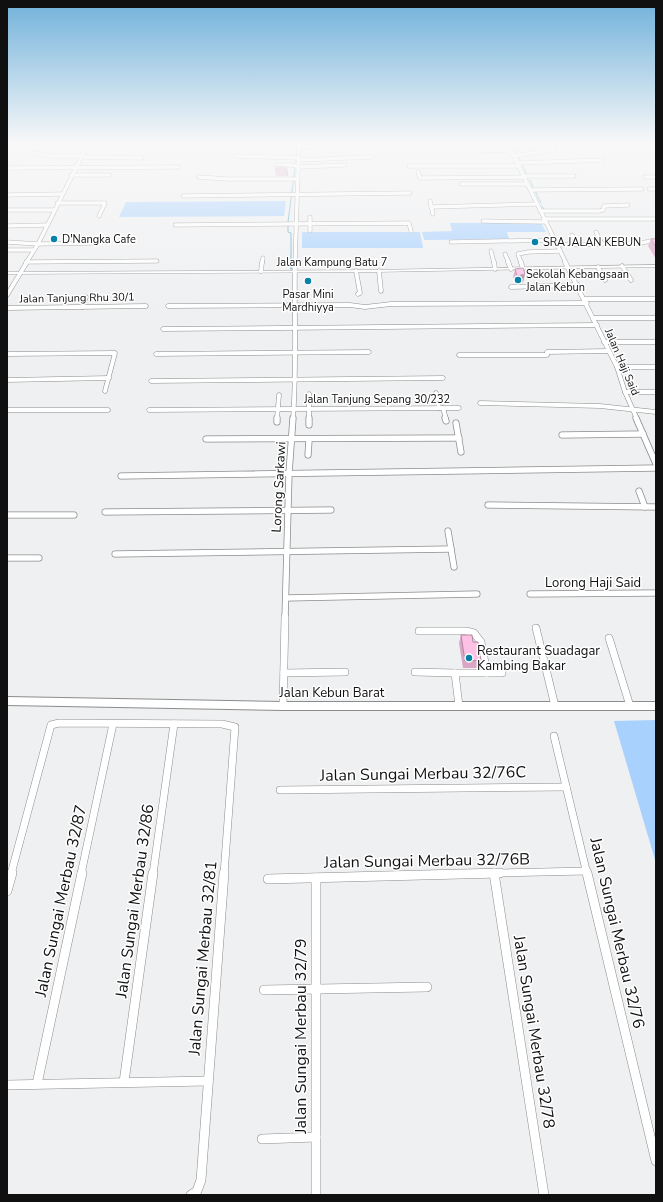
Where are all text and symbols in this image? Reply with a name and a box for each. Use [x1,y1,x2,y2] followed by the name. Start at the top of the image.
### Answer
[62,232,136,247] place label: D'Nangka Cafe
[49,234,59,244] marker: D'Nangka Cafe
[543,235,641,250] place label: SRA JALAN KEBUN
[530,237,540,247] marker: SRA JALAN KEBUN
[276,255,387,270] street label: Jalan Kampung Batu 7
[525,267,629,295] place label: Sekolah Kebangsaan Jalan Kebun
[513,275,523,285] marker: Sekolah Kebangsaan Jalan Kebun
[303,276,313,286] marker: Pasar Mini Mardhiyya
[282,287,334,315] place label: Pasar Mini Mardhiyya
[18,289,135,307] street label: Jalan Tanjung Rhu 30/1
[601,325,643,398] street label: Jalan Haji Said
[303,392,450,407] street label: Jalan Tanjung Sepang 30/232
[268,441,290,533] street label: Lorong Sarkawi
[545,574,641,592] street label: Lorong Haji Said
[477,642,600,675] place label: Restaurant Suadagar Kambing Bakar
[464,653,474,663] marker: Restaurant Suadagar Kambing Bakar
[279,684,385,702] street label: Jalan Kebun Barat
[319,761,526,787] street label: Jalan Sungai Merbau 32/76C
[30,803,92,1000] street label: Jalan Sungai Merbau 32/87
[110,803,159,1000] street label: Jalan Sungai Merbau 32/86
[584,834,650,1031] street label: Jalan Sungai Merbau 32/76
[323,848,530,874] street label: Jalan Sungai Merbau 32/76B
[183,860,222,1057] street label: Jalan Sungai Merbau 32/81
[508,933,560,1130] street label: Jalan Sungai Merbau 32/78
[290,938,312,1135] street label: Jalan Sungai Merbau 32/79

